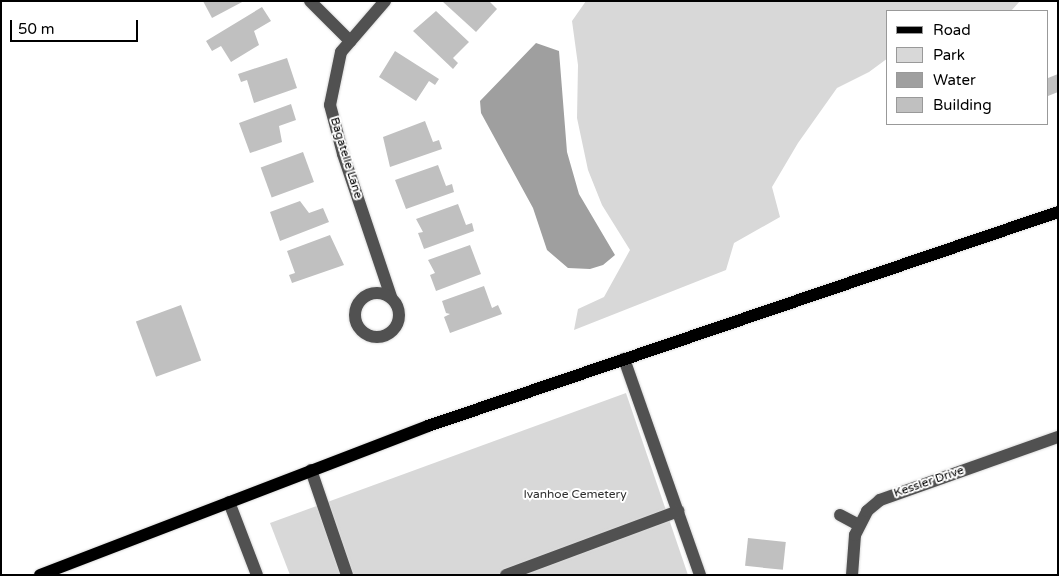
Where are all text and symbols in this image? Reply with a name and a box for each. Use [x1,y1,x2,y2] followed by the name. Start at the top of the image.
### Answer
[12,10,140,42] scale bar
[886,10,1049,125] legend
[18,20,55,38] text: 50 m
[933,21,971,39] text: Road
[933,46,965,64] text: Park
[933,71,976,89] text: Water
[933,96,992,114] text: Building
[327,116,365,200] street label: Bagatelle Lane
[892,463,966,501] street label: Kessler Drive
[523,488,627,502] park label: Ivanhoe Cemetery

